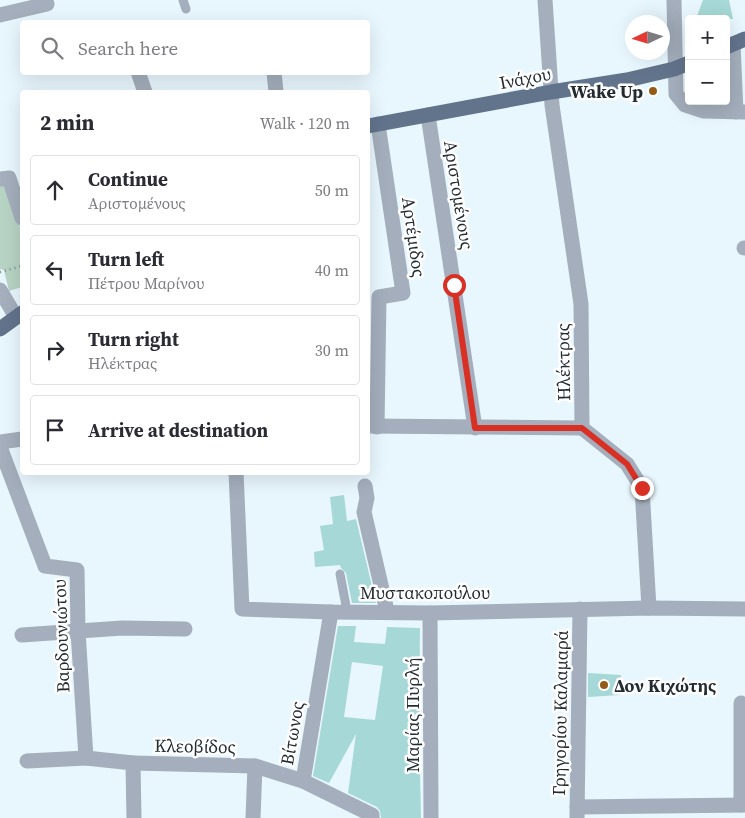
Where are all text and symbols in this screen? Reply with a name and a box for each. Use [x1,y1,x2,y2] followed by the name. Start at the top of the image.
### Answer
[625,15,670,60] north arrow
[685,15,730,105] map controls
[685,15,730,60] button: +
[20,20,370,75] search box
[38,34,66,62] icon: search
[78,35,178,61] text: Search here
[685,60,730,105] button: −
[497,61,553,95] street label: Ινάχου
[570,79,643,104] place label: Wake Up
[647,85,659,97] marker: Wake Up
[40,108,95,137] text: 2 min
[260,112,350,134] text: Walk · 120 m
[438,139,480,251] street label: Αριστομένους
[88,166,168,192] text: Continue
[41,176,69,204] icon: ahead
[315,179,349,201] text: 50 m
[88,192,186,214] text: Αριστομένους
[396,195,432,279] street label: Αρτέμιδος
[88,246,164,272] text: Turn left
[41,256,69,284] icon: left
[315,259,349,281] text: 40 m
[88,272,204,294] text: Πέτρου Μαρίνου
[443,274,466,297] route start
[550,323,576,401] street label: Ηλέκτρας
[88,326,179,352] text: Turn right
[41,336,69,364] icon: right
[315,339,349,361] text: 30 m
[88,352,157,374] text: Ηλέκτρας
[41,416,69,444] icon: arrive
[88,417,268,443] text: Arrive at destination
[631,477,654,500] route end
[47,579,75,693] street label: Βαρδουνιώτου
[360,580,490,605] street label: Μυστακοπούλου
[546,630,574,796] street label: Γρηγορίου Καλαμαρά
[400,658,425,772] street label: Μαρίας Πυρλή
[614,673,716,698] place label: Δον Κιχώτης
[598,679,610,691] marker: Δον Κιχώτης
[274,699,310,767] street label: Βίτωνος
[154,733,236,759] street label: Κλεοβίδος

